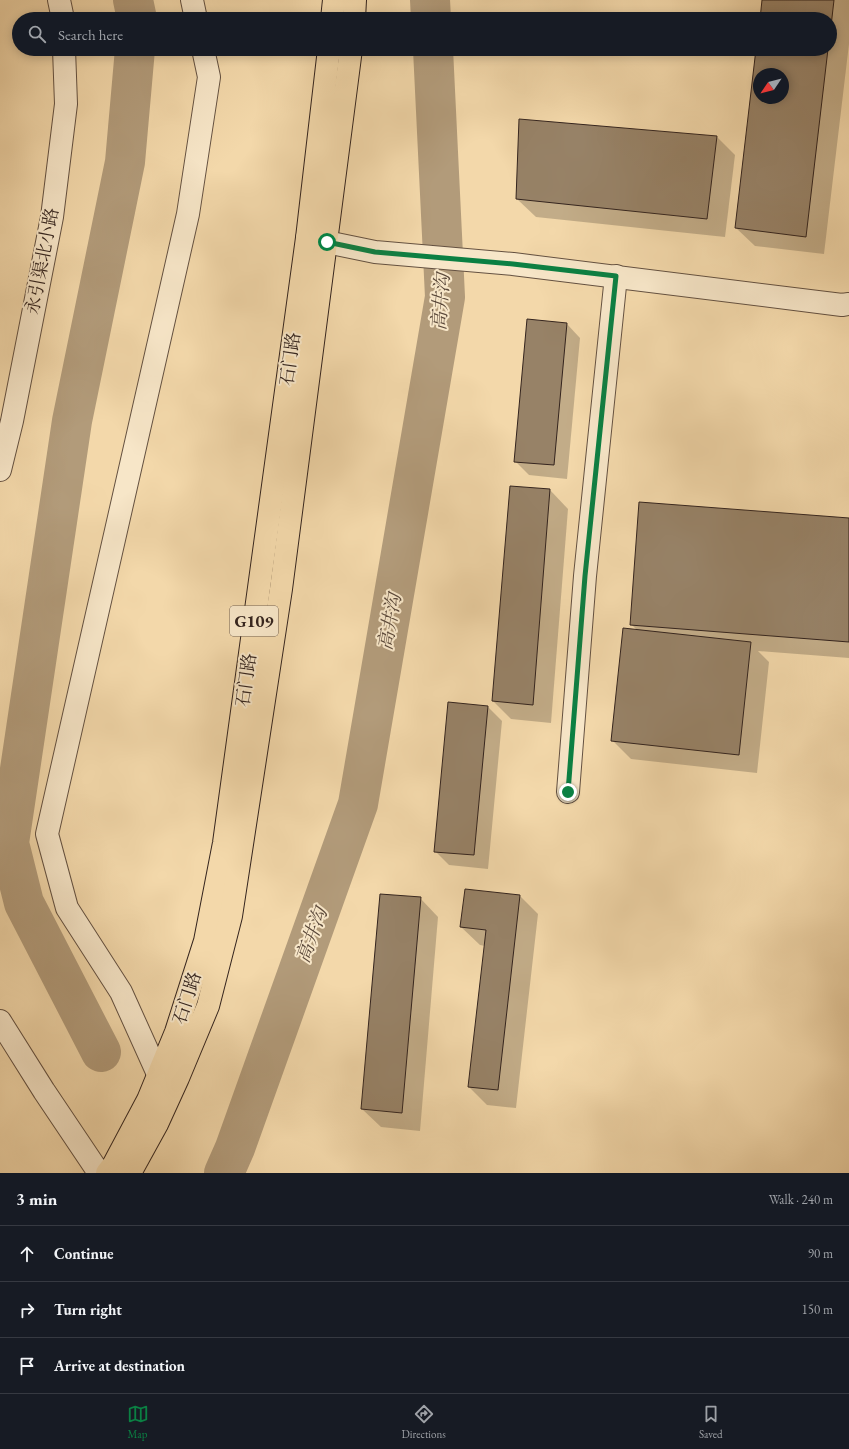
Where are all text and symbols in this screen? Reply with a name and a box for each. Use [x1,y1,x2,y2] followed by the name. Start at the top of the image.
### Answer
[12,12,837,56] search box
[26,23,48,45] icon: search
[58,25,123,44] text: Search here
[753,68,789,104] north arrow
[20,206,63,316] street label: 永引渠北小路
[318,233,336,251] route start
[426,270,455,331] water label: 高井沟
[274,331,305,387] street label: 石门路
[372,589,407,652] water label: 高井沟
[230,606,278,636] road number: G109
[230,652,261,708] street label: 石门路
[559,783,577,801] route end
[290,901,334,966] water label: 高井沟
[167,969,206,1027] street label: 石门路
[16,1188,57,1210] text: 3 min
[769,1191,833,1208] text: Walk · 240 m
[16,1243,38,1265] icon: ahead
[54,1244,114,1263] text: Continue
[808,1245,833,1262] text: 90 m
[16,1299,38,1321] icon: right
[54,1300,122,1319] text: Turn right
[802,1301,833,1318] text: 150 m
[16,1355,38,1377] icon: arrive
[54,1356,185,1375] text: Arrive at destination
[127,1403,149,1441] tab: Map
[402,1403,446,1441] tab: Directions
[699,1403,722,1441] tab: Saved

